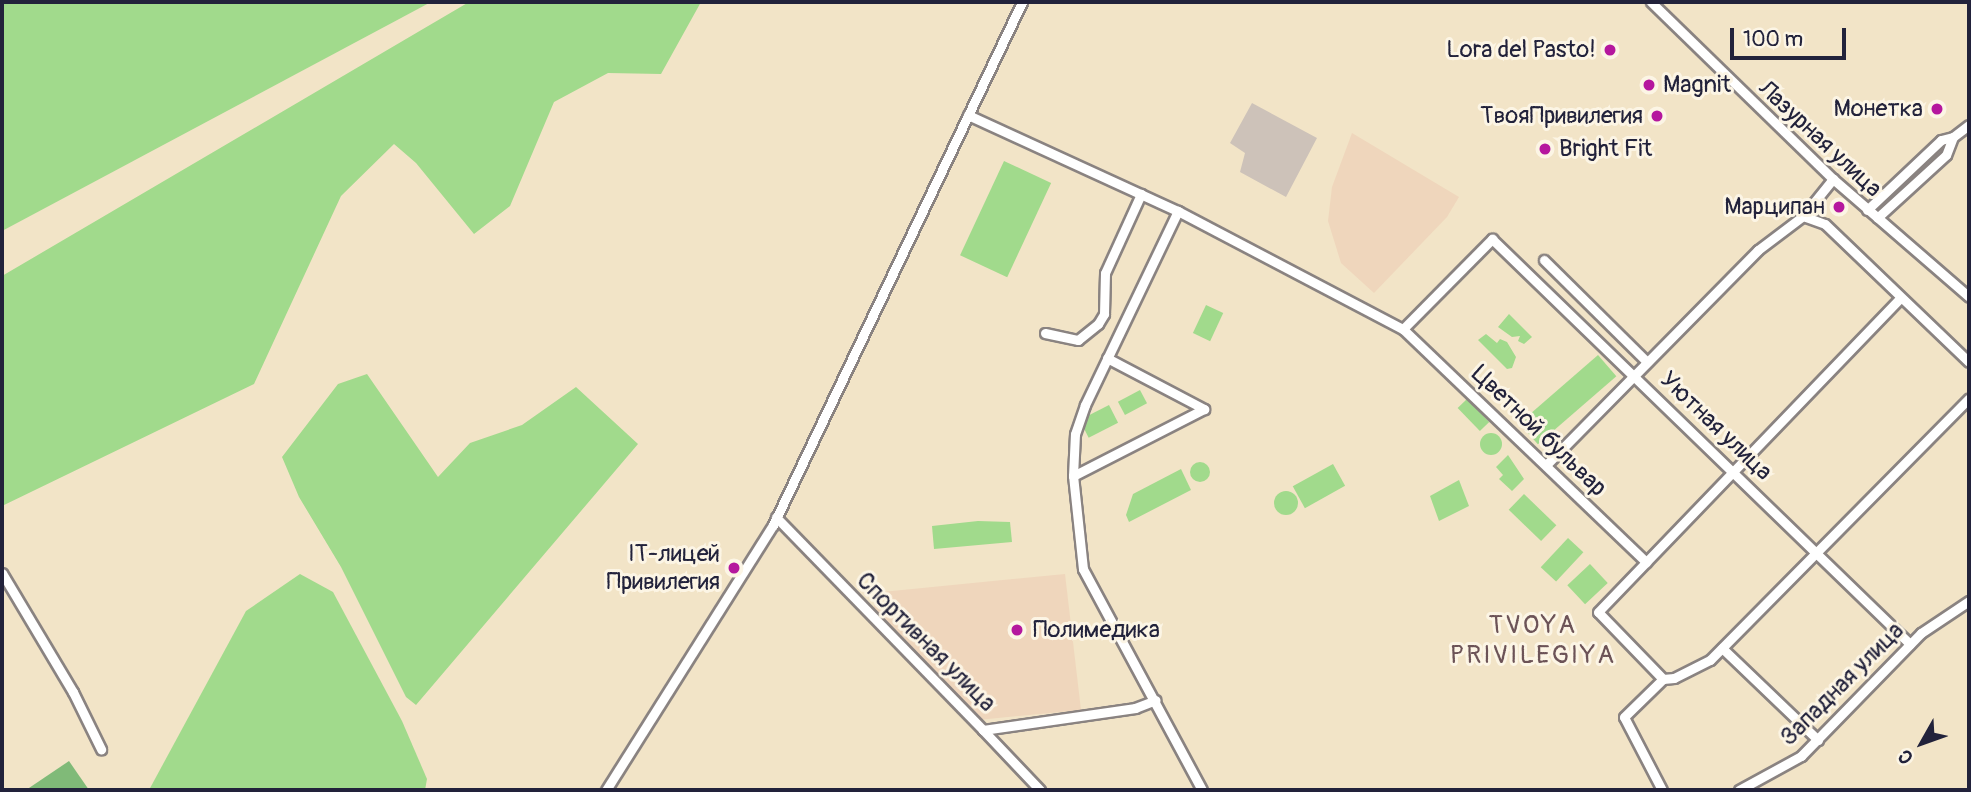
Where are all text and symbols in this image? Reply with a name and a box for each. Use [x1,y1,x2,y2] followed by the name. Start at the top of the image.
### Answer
[1733,14,1848,58] scale bar
[1743,26,1803,53] text: 100 m
[1446,36,1596,64] place label: Lora del Pasto!
[1602,42,1618,58] marker: Lora del Pasto!
[1663,71,1731,99] place label: Magnit
[1752,75,1888,203] street label: Лазурная улица
[1641,77,1657,93] marker: Magnit
[1833,95,1923,123] place label: Монетка
[1929,101,1945,117] marker: Монетка
[1480,102,1643,130] place label: ТвояПривилегия
[1649,108,1665,124] marker: ТвояПривилегия
[1559,135,1652,163] place label: Bright Fit
[1537,141,1553,157] marker: Bright Fit
[1724,193,1825,221] place label: Марципан
[1831,199,1847,215] marker: Марципан
[1466,359,1612,503] street label: Цветной бульвар
[1654,365,1778,487] street label: Уютная улица
[607,540,720,596] place label: IT-лицей Привилегия
[726,560,742,576] marker: IT-лицей Привилегия
[850,566,1002,718] street label: Спортивная улица
[1451,610,1615,672] district label: TVOYA PRIVILEGIYA
[1033,616,1160,644] place label: Полимедика
[1774,616,1910,752] street label: Западная улица
[1007,620,1027,640] marker: Полимедика
[1887,708,1957,778] north arrow
[1893,744,1919,769] text: С

